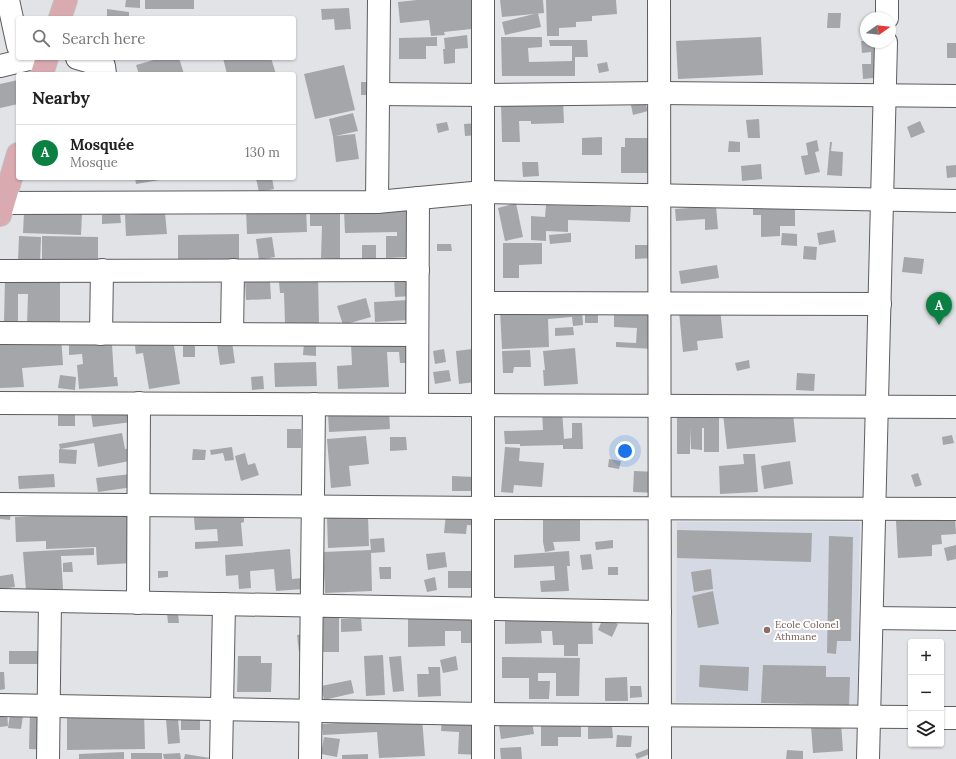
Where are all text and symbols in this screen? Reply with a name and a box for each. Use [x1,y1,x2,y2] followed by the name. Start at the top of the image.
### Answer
[860,12,896,48] north arrow
[16,16,296,60] search box
[30,27,52,49] icon: search
[62,29,145,48] text: Search here
[32,87,90,109] text: Nearby
[70,135,134,154] text: Mosquée
[41,144,49,161] text: A
[245,144,280,161] text: 130 m
[70,154,118,171] text: Mosque
[926,292,952,325] pin: A
[615,441,635,461] your location
[774,618,839,643] place label: Ecole Colonel Athmane
[762,625,772,635] marker: Ecole Colonel Athmane
[908,639,944,747] map controls
[908,639,944,675] button: +
[908,675,944,711] button: −
[908,711,944,747] button: layers

